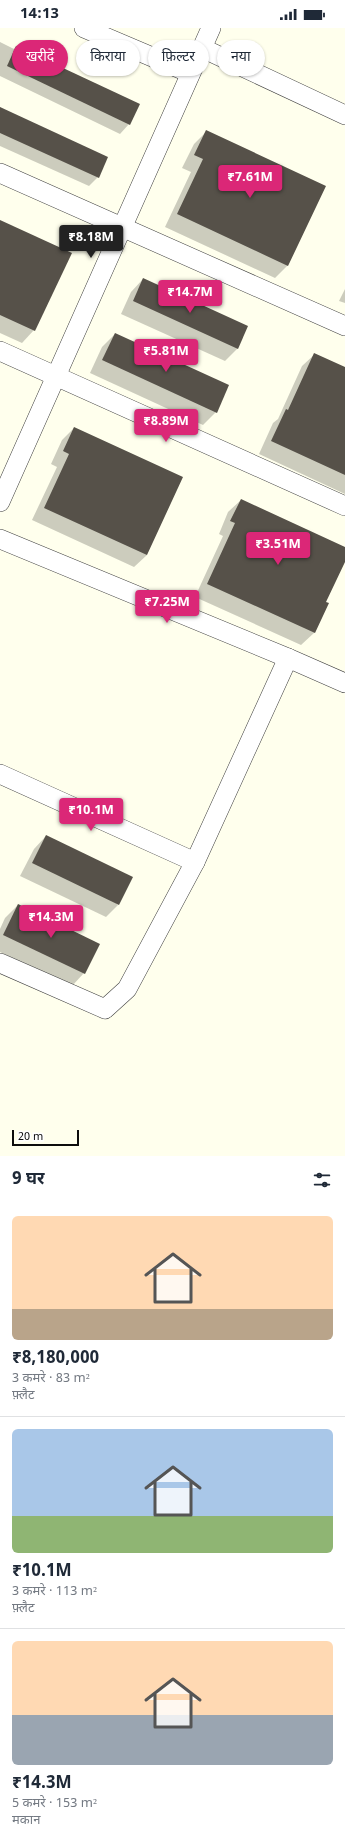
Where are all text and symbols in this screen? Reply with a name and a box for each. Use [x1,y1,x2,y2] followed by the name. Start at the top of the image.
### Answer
[20,5,59,24] text: 14:13
[12,40,68,76] chip: खरीदें
[76,40,140,76] chip: किराया
[148,40,209,76] chip: फ़िल्टर
[217,40,265,76] chip: नया
[217,165,283,199] pin: ₹7.61M
[227,169,273,186] text: ₹7.61M
[58,225,124,259] pin: ₹8.18M
[68,229,114,246] text: ₹8.18M
[157,280,223,314] pin: ₹14.7M
[167,284,213,301] text: ₹14.7M
[133,339,199,373] pin: ₹5.81M
[143,343,189,360] text: ₹5.81M
[133,409,199,443] pin: ₹8.89M
[143,413,189,430] text: ₹8.89M
[245,532,311,566] pin: ₹3.51M
[255,536,301,553] text: ₹3.51M
[134,590,200,624] pin: ₹7.25M
[144,594,190,611] text: ₹7.25M
[58,798,124,832] pin: ₹10.1M
[68,802,114,819] text: ₹10.1M
[18,905,84,939] pin: ₹14.3M
[28,909,74,926] text: ₹14.3M
[12,1128,79,1147] scale bar
[18,1130,43,1144] text: 20 m
[12,1169,45,1191] text: 9 घर
[311,1169,333,1191] icon: filters
[137,1242,209,1314] icon: home
[12,1348,99,1370] text: ₹8,180,000
[12,1370,90,1387] text: 3 कमरे · 83 m²
[12,1387,35,1404] text: फ़्लैट
[137,1455,209,1527] icon: home
[12,1561,72,1583] text: ₹10.1M
[12,1583,97,1600] text: 3 कमरे · 113 m²
[12,1600,35,1617] text: फ़्लैट
[137,1667,209,1739] icon: home
[12,1773,72,1795] text: ₹14.3M
[12,1795,97,1812] text: 5 कमरे · 153 m²
[12,1812,40,1829] text: मकान

